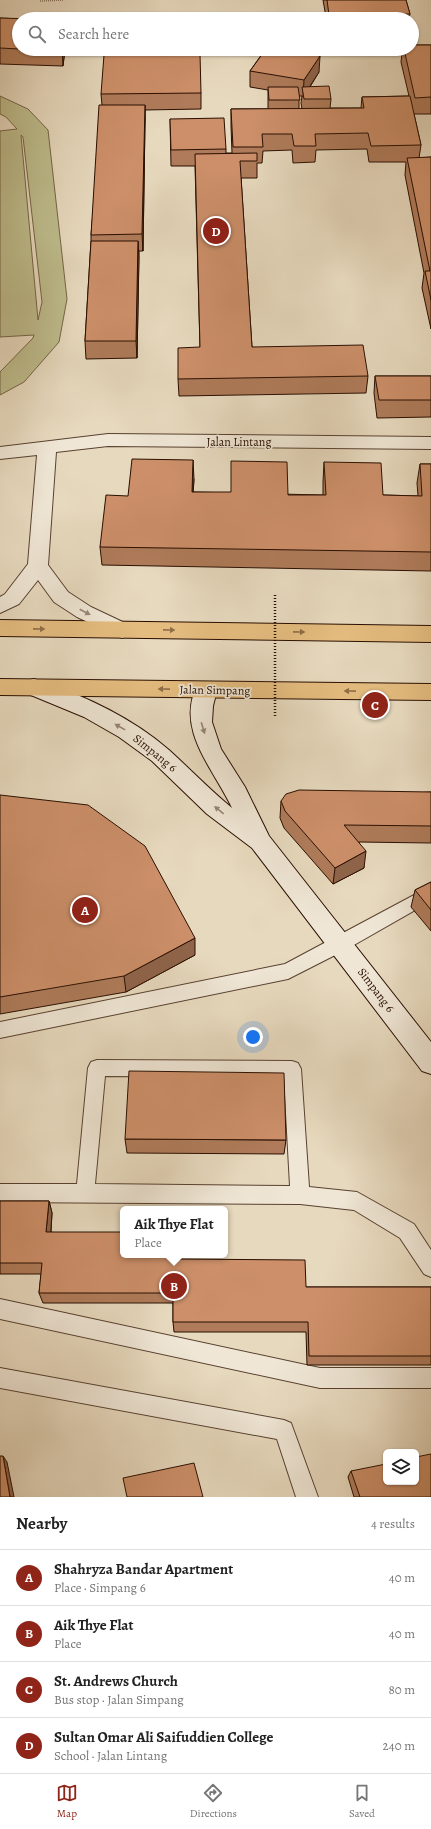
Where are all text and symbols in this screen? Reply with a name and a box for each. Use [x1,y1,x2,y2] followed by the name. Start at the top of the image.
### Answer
[12,12,419,56] search box
[26,23,48,45] icon: search
[58,24,129,44] text: Search here
[203,216,229,246] pin: D
[207,434,271,450] street label: Jalan Lintang
[79,608,91,615] one-way arrow
[33,626,46,632] one-way arrow
[163,627,176,633] one-way arrow
[293,629,306,635] one-way arrow
[179,681,251,699] street label: Jalan Simpang
[157,686,170,692] one-way arrow
[343,688,356,694] one-way arrow
[362,690,388,720] pin: C
[200,722,206,734] one-way arrow
[114,724,126,730] one-way arrow
[130,730,181,776] street label: Simpang 6
[214,806,225,815] one-way arrow
[72,895,98,925] pin: A
[354,964,398,1016] street label: Simpang 6
[243,1027,263,1047] your location
[120,1206,228,1258] popup
[134,1214,214,1234] text: Aik Thye Flat
[134,1234,162,1251] text: Place
[161,1271,187,1301] pin: B
[383,1449,419,1485] map controls
[383,1449,419,1485] button: layers
[16,1512,67,1535] text: Nearby
[371,1515,415,1532] text: 4 results
[54,1559,233,1579] text: Shahryza Bandar Apartment
[25,1569,33,1586] text: A
[389,1569,415,1586] text: 40 m
[54,1579,146,1596] text: Place · Simpang 6
[54,1615,134,1635] text: Aik Thye Flat
[25,1625,33,1642] text: B
[389,1625,415,1642] text: 40 m
[54,1635,82,1652] text: Place
[54,1671,178,1691] text: St. Andrews Church
[25,1681,33,1698] text: C
[388,1681,415,1698] text: 80 m
[54,1691,184,1708] text: Bus stop · Jalan Simpang
[54,1727,274,1747] text: Sultan Omar Ali Saifuddien College
[24,1737,34,1754] text: D
[383,1737,415,1754] text: 240 m
[54,1747,167,1764] text: School · Jalan Lintang
[56,1782,78,1821] tab: Map
[190,1782,237,1821] tab: Directions
[349,1782,375,1821] tab: Saved

